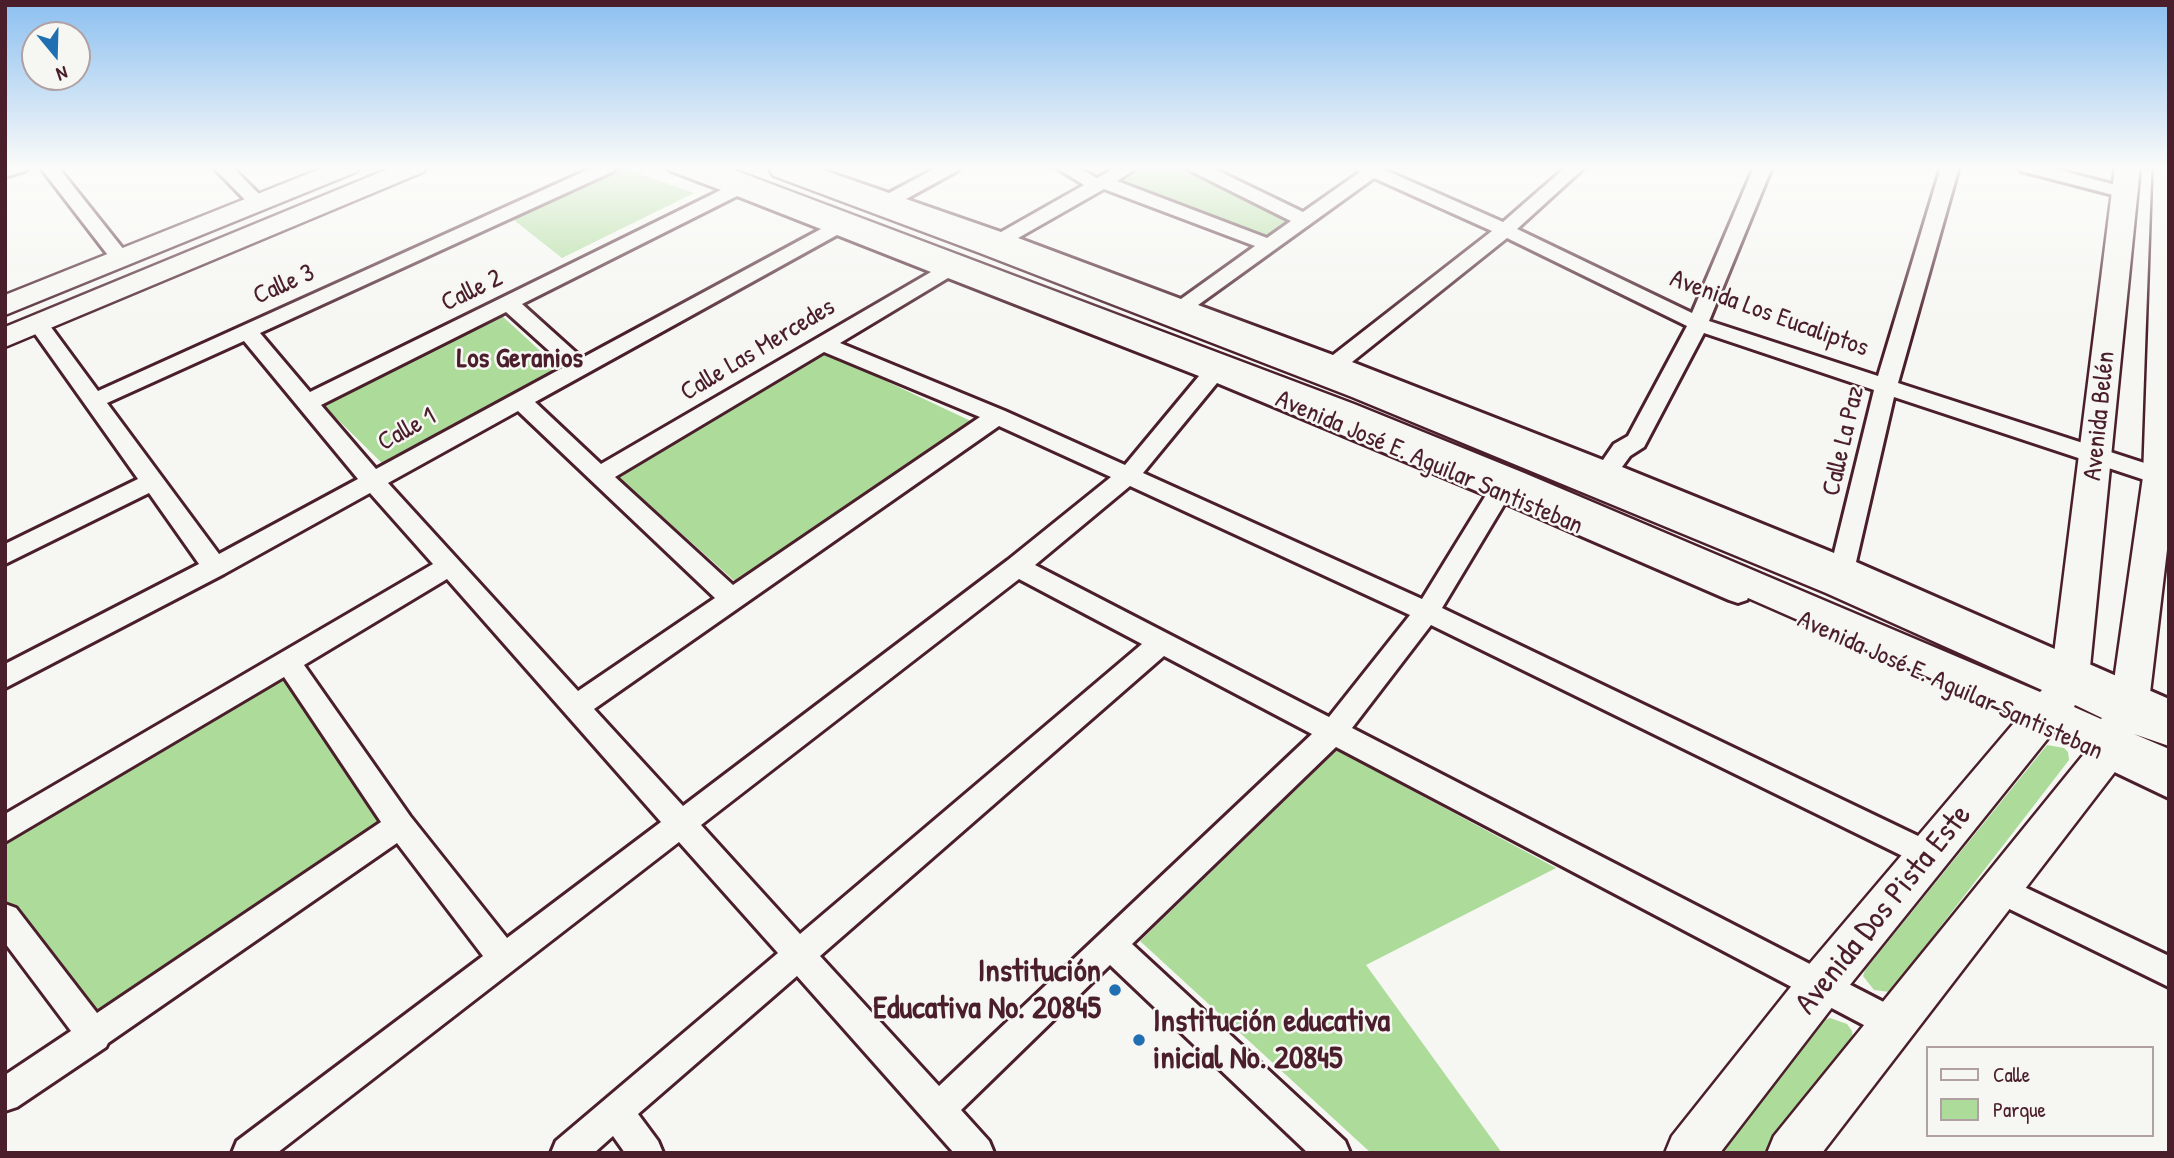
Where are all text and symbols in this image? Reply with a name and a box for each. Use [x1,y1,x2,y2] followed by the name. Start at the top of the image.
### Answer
[21,21,91,91] north arrow
[53,60,71,88] text: N
[249,258,319,312] street label: Calle 3
[436,263,508,319] street label: Calle 2
[1665,264,1873,364] street label: Avenida Los Eucaliptos
[675,292,841,408] street label: Calle Las Mercedes
[457,343,583,377] district label: Los Geranios
[2078,350,2122,482] street label: Avenida Belén
[1816,383,1872,499] street label: Calle La Paz
[1271,384,1587,542] street label: Avenida José E. Aguilar Santisteban
[373,401,441,459] street label: Calle 1
[1792,604,2108,768] street label: Avenida José E. Aguilar Santisteban
[1788,797,1980,1023] street label: Avenida Dos Pista Este
[873,953,1101,1028] place label: Institución Educativa No. 20845
[1107,982,1123,998] marker: Institución Educativa No. 20845
[1153,1003,1390,1078] place label: Institución educativa inicial No. 20845
[1131,1032,1147,1048] marker: Institución educativa inicial No. 20845
[1926,1046,2153,1137] legend
[1993,1060,2030,1089] text: Calle
[1993,1095,2046,1124] text: Parque

